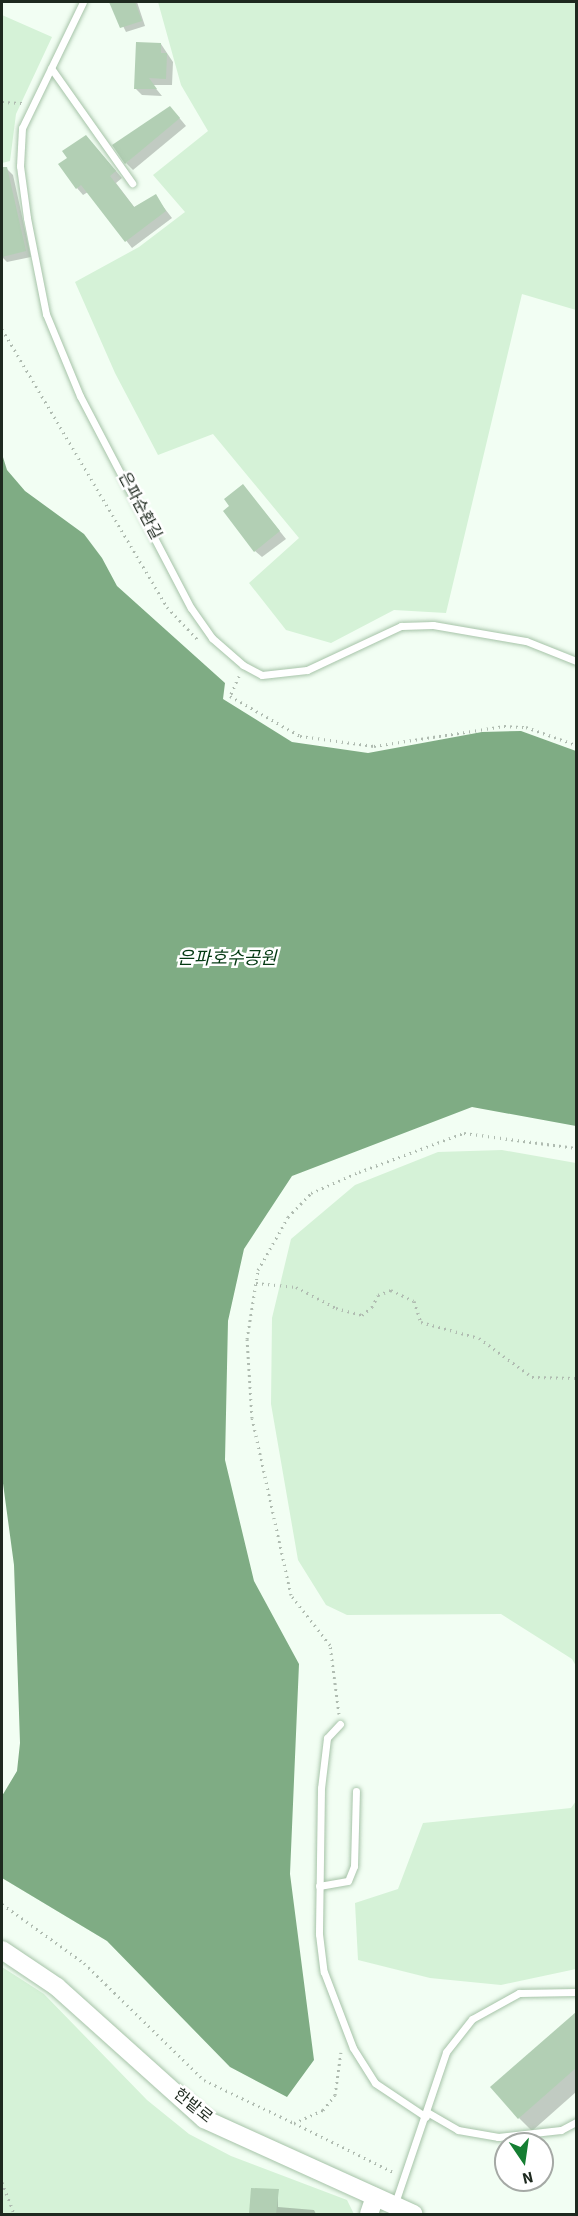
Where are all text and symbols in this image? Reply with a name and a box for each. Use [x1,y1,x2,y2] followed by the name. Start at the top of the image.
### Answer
[114,469,166,543] street label: 은파순환길
[177,948,277,970] water label: 은파호수공원
[170,2085,216,2127] street label: 한밭로
[494,2132,554,2192] north arrow
[520,2166,535,2190] text: N

